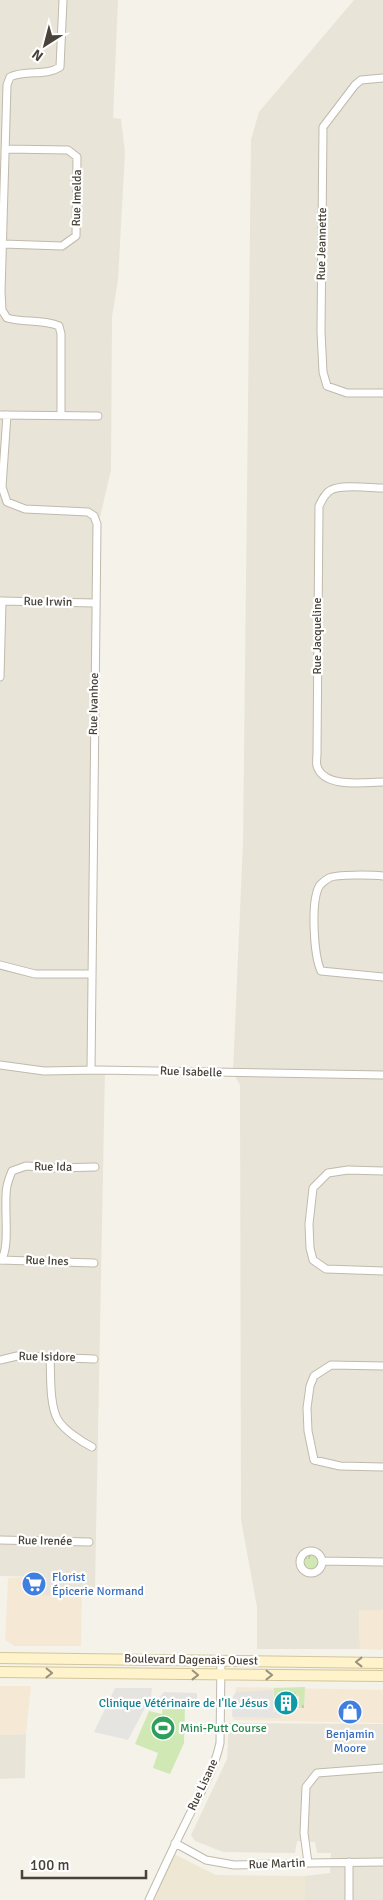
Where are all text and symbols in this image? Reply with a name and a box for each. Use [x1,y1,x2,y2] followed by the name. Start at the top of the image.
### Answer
[20,20,70,70] north arrow
[29,45,47,65] text: N
[69,169,85,227] street label: Rue Imelda
[314,207,330,281] street label: Rue Jeannette
[23,594,73,610] street label: Rue Irwin
[310,597,325,675] street label: Rue Jacqueline
[86,673,102,735] street label: Rue Ivanhoe
[160,1063,222,1081] street label: Rue Isabelle
[34,1159,72,1175] street label: Rue Ida
[25,1253,69,1269] street label: Rue Ines
[18,1349,76,1365] street label: Rue Isidore
[18,1533,72,1549] street label: Rue Irenée
[52,1570,144,1599] place label: Florist Épicerie Normand
[21,1571,47,1597] supermarket icon: Florist Épicerie Normand
[124,1651,258,1669] street label: Boulevard Dagenais Ouest
[355,1657,362,1667] one-way arrow
[45,1668,53,1678] one-way arrow
[192,1669,200,1680] one-way arrow
[266,1670,274,1680] one-way arrow
[273,1690,299,1716] building icon: Clinique Vétérinaire de I'Ile Jésus
[99,1696,268,1711] place label: Clinique Vétérinaire de I'Ile Jésus
[337,1699,363,1725] shop icon: Benjamin Moore
[150,1715,176,1741] sports icon: Mini-Putt Course
[180,1721,267,1736] place label: Mini-Putt Course
[326,1727,374,1756] place label: Benjamin Moore
[185,1757,221,1813] street label: Rue Lisane
[22,1848,146,1880] scale bar
[30,1856,70,1874] text: 100 m
[248,1856,306,1872] street label: Rue Martin

